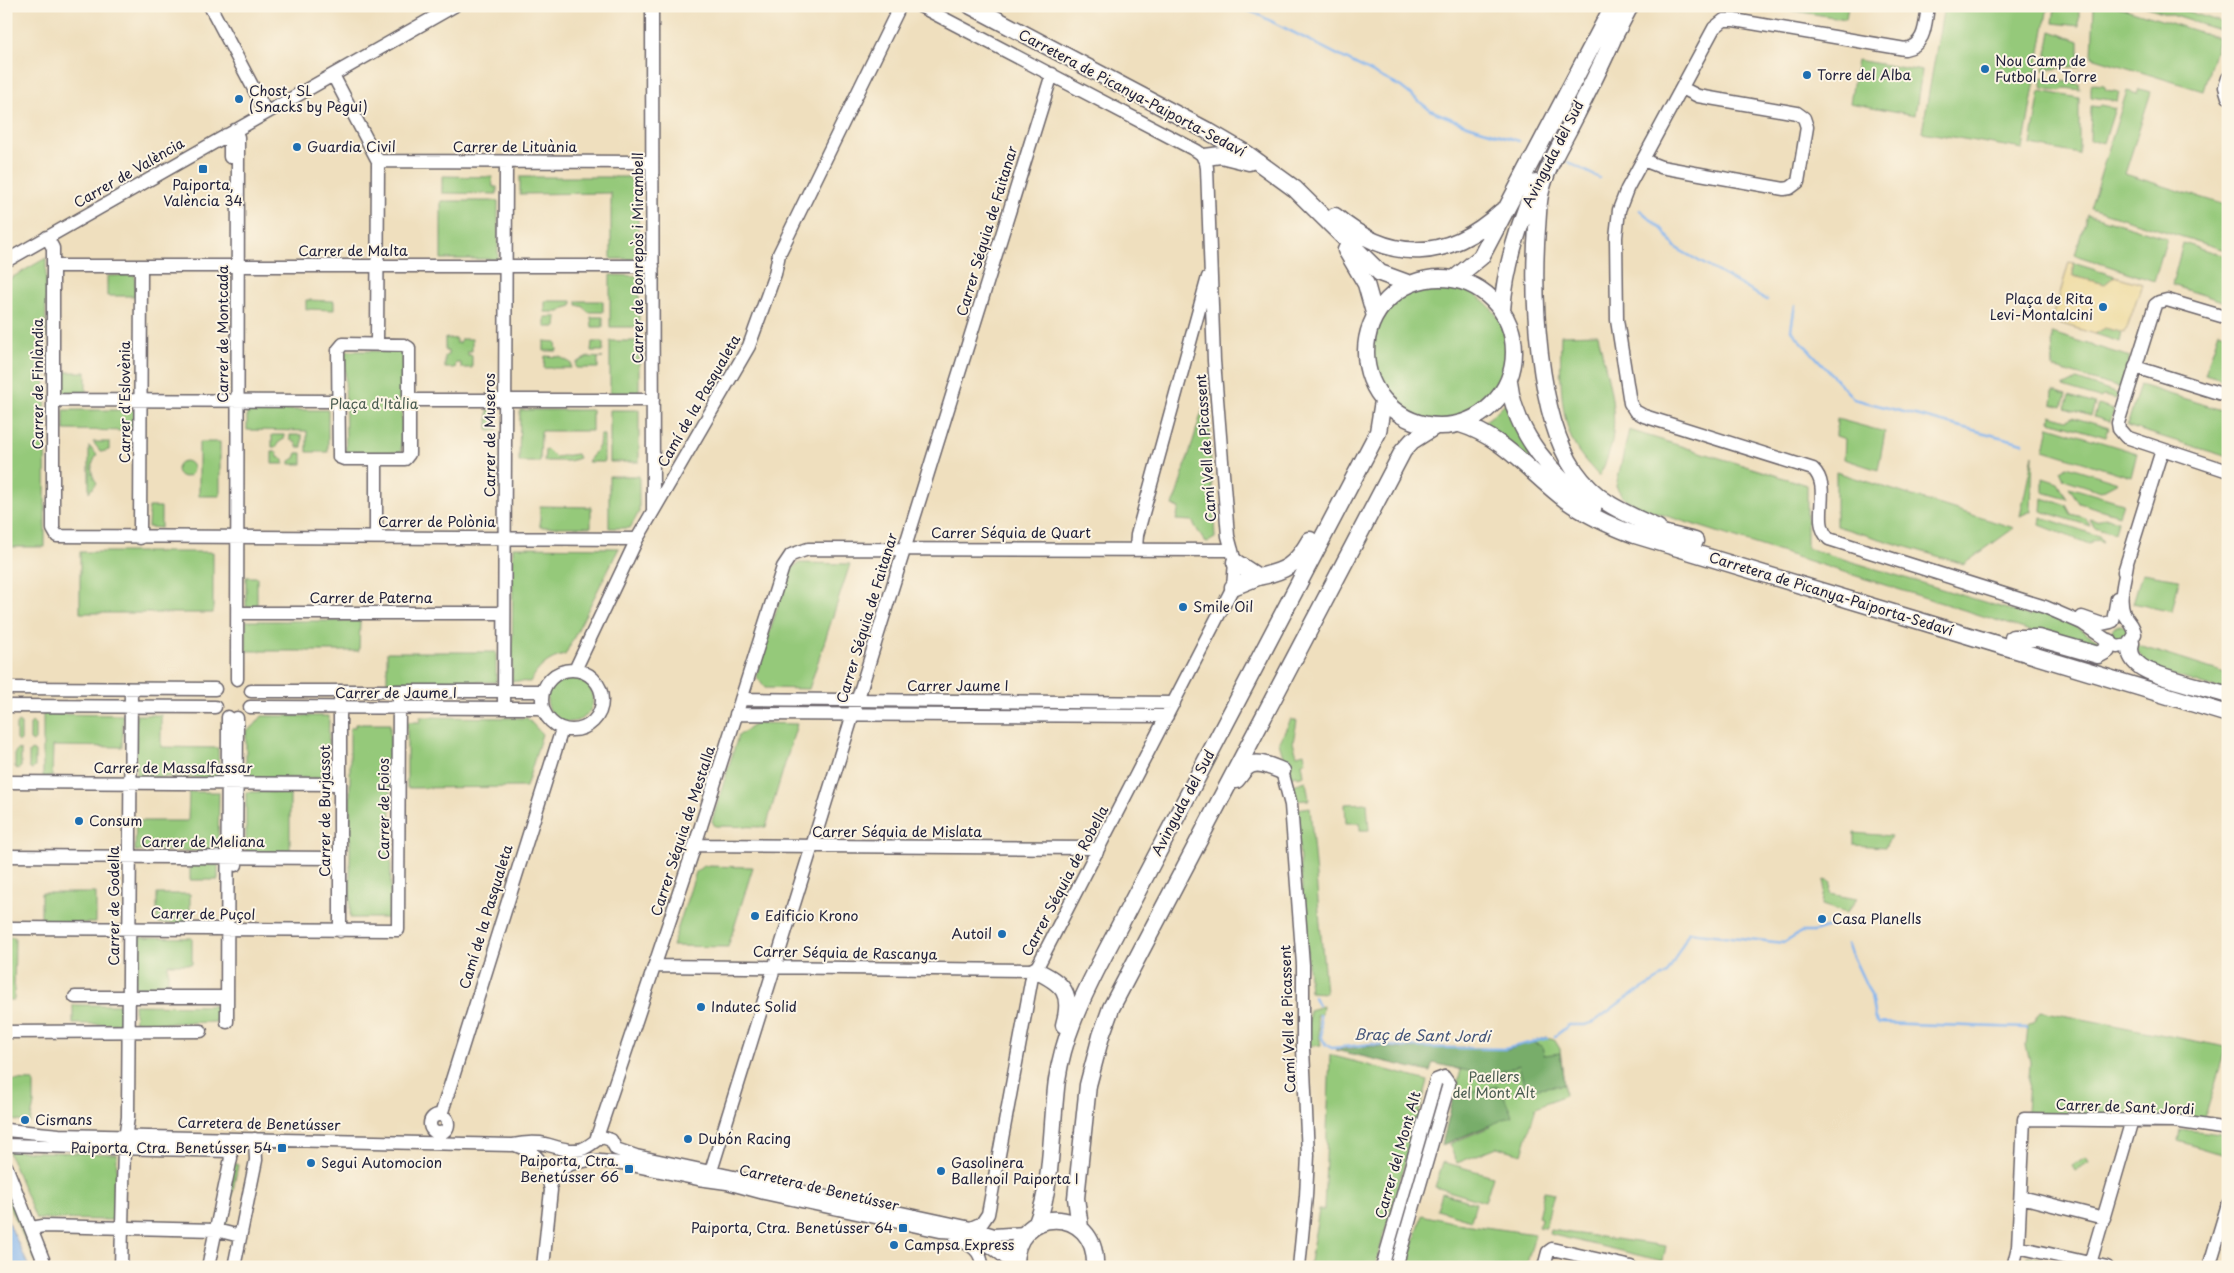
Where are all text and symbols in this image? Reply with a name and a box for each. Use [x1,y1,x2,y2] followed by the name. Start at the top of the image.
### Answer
[1015,24,1249,162] street label: Carretera de Picanya-Paiporta-Sedaví
[1995,50,2097,87] place label: Nou Camp de Futbol La Torre
[1979,63,1991,75] marker: Nou Camp de Futbol La Torre
[1817,64,1911,85] place label: Torre del Alba
[1801,69,1813,81] marker: Torre del Alba
[249,80,368,117] place label: Chost, SL (Snacks by Pegui)
[233,93,245,105] marker: Chost, SL (Snacks by Pegui)
[1517,97,1589,211] street label: Avinguda del Sud
[70,132,188,213] street label: Carrer de València
[307,136,396,157] place label: Guardia Civil
[453,136,578,157] street label: Carrer de Lituània
[291,141,303,153] marker: Guardia Civil
[951,142,1023,319] street label: Carrer Séquia de Faitanar
[627,152,648,364] street label: Carrer de Bonrepòs i Mirambell
[197,163,209,175] marker: Paiporta, València 34
[163,174,243,211] place label: Paiporta, València 34
[298,240,408,261] street label: Carrer de Malta
[212,265,233,403] street label: Carrer de Montcada
[1990,288,2093,325] place label: Plaça de Rita Levi-Montalcini
[2097,301,2109,313] marker: Plaça de Rita Levi-Montalcini
[27,318,48,450] street label: Carrer de Finlàndia
[652,330,745,471] street label: Camí de la Pasqualeta
[114,340,135,463] street label: Carrer d'Eslovènia
[479,373,500,497] street label: Carrer de Museros
[1190,373,1221,523] street label: Camí Vell de Picassent
[330,393,419,414] park label: Plaça d'Itàlia
[378,511,496,532] street label: Carrer de Polònia
[931,522,1091,543] street label: Carrer Séquia de Quart
[831,529,903,706] street label: Carrer Séquia de Faitanar
[1706,546,1956,641] street label: Carretera de Picanya-Paiporta-Sedaví
[310,587,433,608] street label: Carrer de Paterna
[1193,596,1253,617] place label: Smile Oil
[1177,601,1189,613] marker: Smile Oil
[907,675,1009,696] street label: Carrer Jaume I
[335,682,457,703] street label: Carrer de Jaume I
[645,743,720,919] street label: Carrer Séquia de Mestalla
[314,745,335,877] street label: Carrer de Burjassot
[1146,746,1219,859] street label: Avinguda del Sud
[94,757,253,778] street label: Carrer de Massalfassar
[373,758,394,860] street label: Carrer de Foios
[1016,801,1113,960] street label: Carrer Séquia de Robella
[89,810,142,831] place label: Consum
[73,815,85,827] marker: Consum
[812,821,982,842] street label: Carrer Séquia de Mislata
[141,831,265,852] street label: Carrer de Meliana
[454,842,518,992] street label: Camí de la Pasqualeta
[103,846,124,966] street label: Carrer de Godella
[150,902,256,925] street label: Carrer de Puçol
[765,905,858,926] place label: Edificio Krono
[1832,908,1921,929] place label: Casa Planells
[749,910,761,922] marker: Edificio Krono
[1816,913,1828,925] marker: Casa Planells
[952,923,992,944] place label: Autoil
[996,928,1008,940] marker: Autoil
[753,940,938,965] street label: Carrer Séquia de Rascanya
[1274,944,1301,1093] street label: Camí Vell de Picassent
[711,996,797,1017] place label: Indutec Solid
[695,1001,707,1013] marker: Indutec Solid
[1354,1022,1493,1047] water label: Braç de Sant Jordi
[1453,1066,1536,1103] park label: Paellers del Mont Alt
[1369,1089,1426,1221] street label: Carrer del Mont Alt
[2055,1094,2195,1119] street label: Carrer de Sant Jordi
[35,1109,92,1130] place label: Cismans
[177,1112,341,1135] street label: Carretera de Benetússer
[19,1114,31,1126] marker: Cismans
[698,1128,791,1149] place label: Dubón Racing
[682,1133,694,1145] marker: Dubón Racing
[71,1137,272,1158] place label: Paiporta, Ctra. Benetússer 54
[276,1142,288,1154] marker: Paiporta, Ctra. Benetússer 54
[520,1150,619,1187] place label: Paiporta, Ctra. Benetússer 66
[321,1152,442,1173] place label: Segui Automocion
[951,1152,1079,1189] place label: Gasolinera Ballenoil Paiporta I
[305,1157,317,1169] marker: Segui Automocion
[737,1159,902,1216] street label: Carretera de Benetússer
[623,1163,635,1175] marker: Paiporta, Ctra. Benetússer 66
[935,1165,947,1177] marker: Gasolinera Ballenoil Paiporta I
[691,1217,893,1238] place label: Paiporta, Ctra. Benetússer 64
[897,1222,909,1234] marker: Paiporta, Ctra. Benetússer 64
[904,1234,1015,1255] place label: Campsa Express
[888,1239,900,1251] marker: Campsa Express

